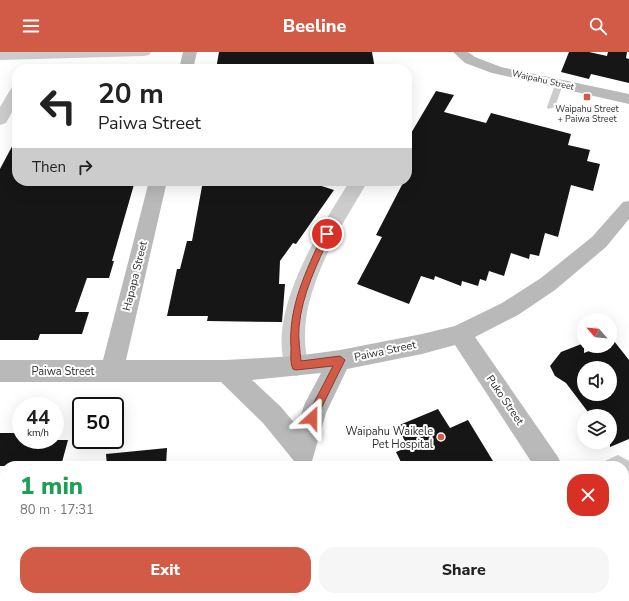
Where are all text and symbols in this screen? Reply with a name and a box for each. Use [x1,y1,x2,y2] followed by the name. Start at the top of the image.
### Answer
[283,14,346,38] text: Beeline
[20,15,42,37] icon: menu
[587,15,609,37] icon: search
[511,67,576,93] street label: Waipahu Street
[98,75,164,113] text: 20 m
[32,80,84,132] icon: left
[582,92,592,102] marker: Waipahu Street + Paiwa Street
[555,103,619,125] place label: Waipahu Street + Paiwa Street
[98,111,201,135] text: Paiwa Street
[74,156,96,178] icon: right
[32,157,66,177] text: Then
[310,217,344,251] pin
[316,223,338,245] icon: arrive
[119,239,151,313] street label: Hapapa Street
[577,313,617,353] north arrow
[577,313,617,449] map controls
[353,337,417,365] street label: Paiwa Street
[577,361,617,401] button: sound
[32,364,95,379] street label: Paiwa Street
[483,372,527,428] street label: Puko Street
[72,397,124,449] speed limit sign: 50
[291,397,333,439] position arrow
[26,404,50,431] text: 44
[577,409,617,449] button: layers
[346,424,434,452] place label: Waipahu Waikele Pet Hospital
[27,426,49,440] text: km/h
[436,432,446,442] marker: Waipahu Waikele Pet Hospital
[20,470,83,502] text: 1 min
[567,474,609,516] button: close
[20,501,94,519] text: 80 m · 17:31
[20,547,311,593] button: Exit
[319,547,609,593] button: Share

